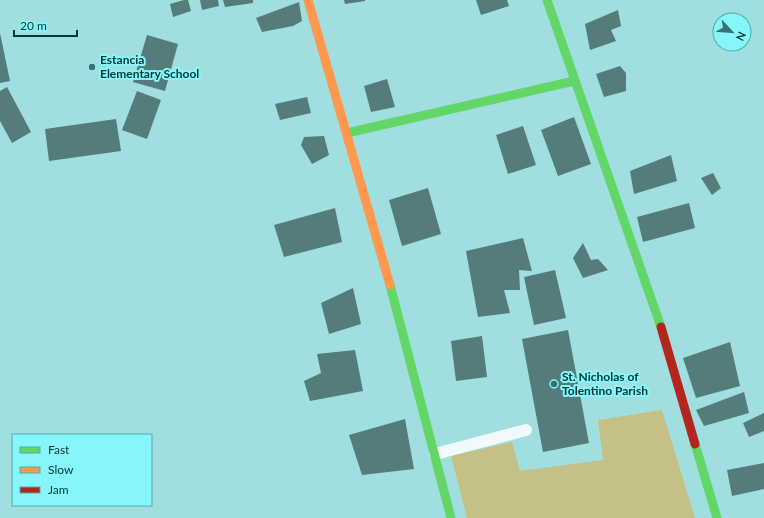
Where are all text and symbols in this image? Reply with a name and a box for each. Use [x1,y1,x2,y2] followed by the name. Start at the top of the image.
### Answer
[14,12,77,38] scale bar
[712,12,752,52] north arrow
[20,18,47,33] text: 20 m
[734,30,749,43] text: N
[100,52,199,81] place label: Estancia Elementary School
[87,62,97,72] marker: Estancia Elementary School
[562,369,648,398] place label: St. Nicholas of Tolentino Parish
[549,379,559,389] marker: St. Nicholas of Tolentino Parish
[12,434,152,506] legend
[48,442,70,457] text: Fast
[48,462,74,477] text: Slow
[48,482,69,497] text: Jam

